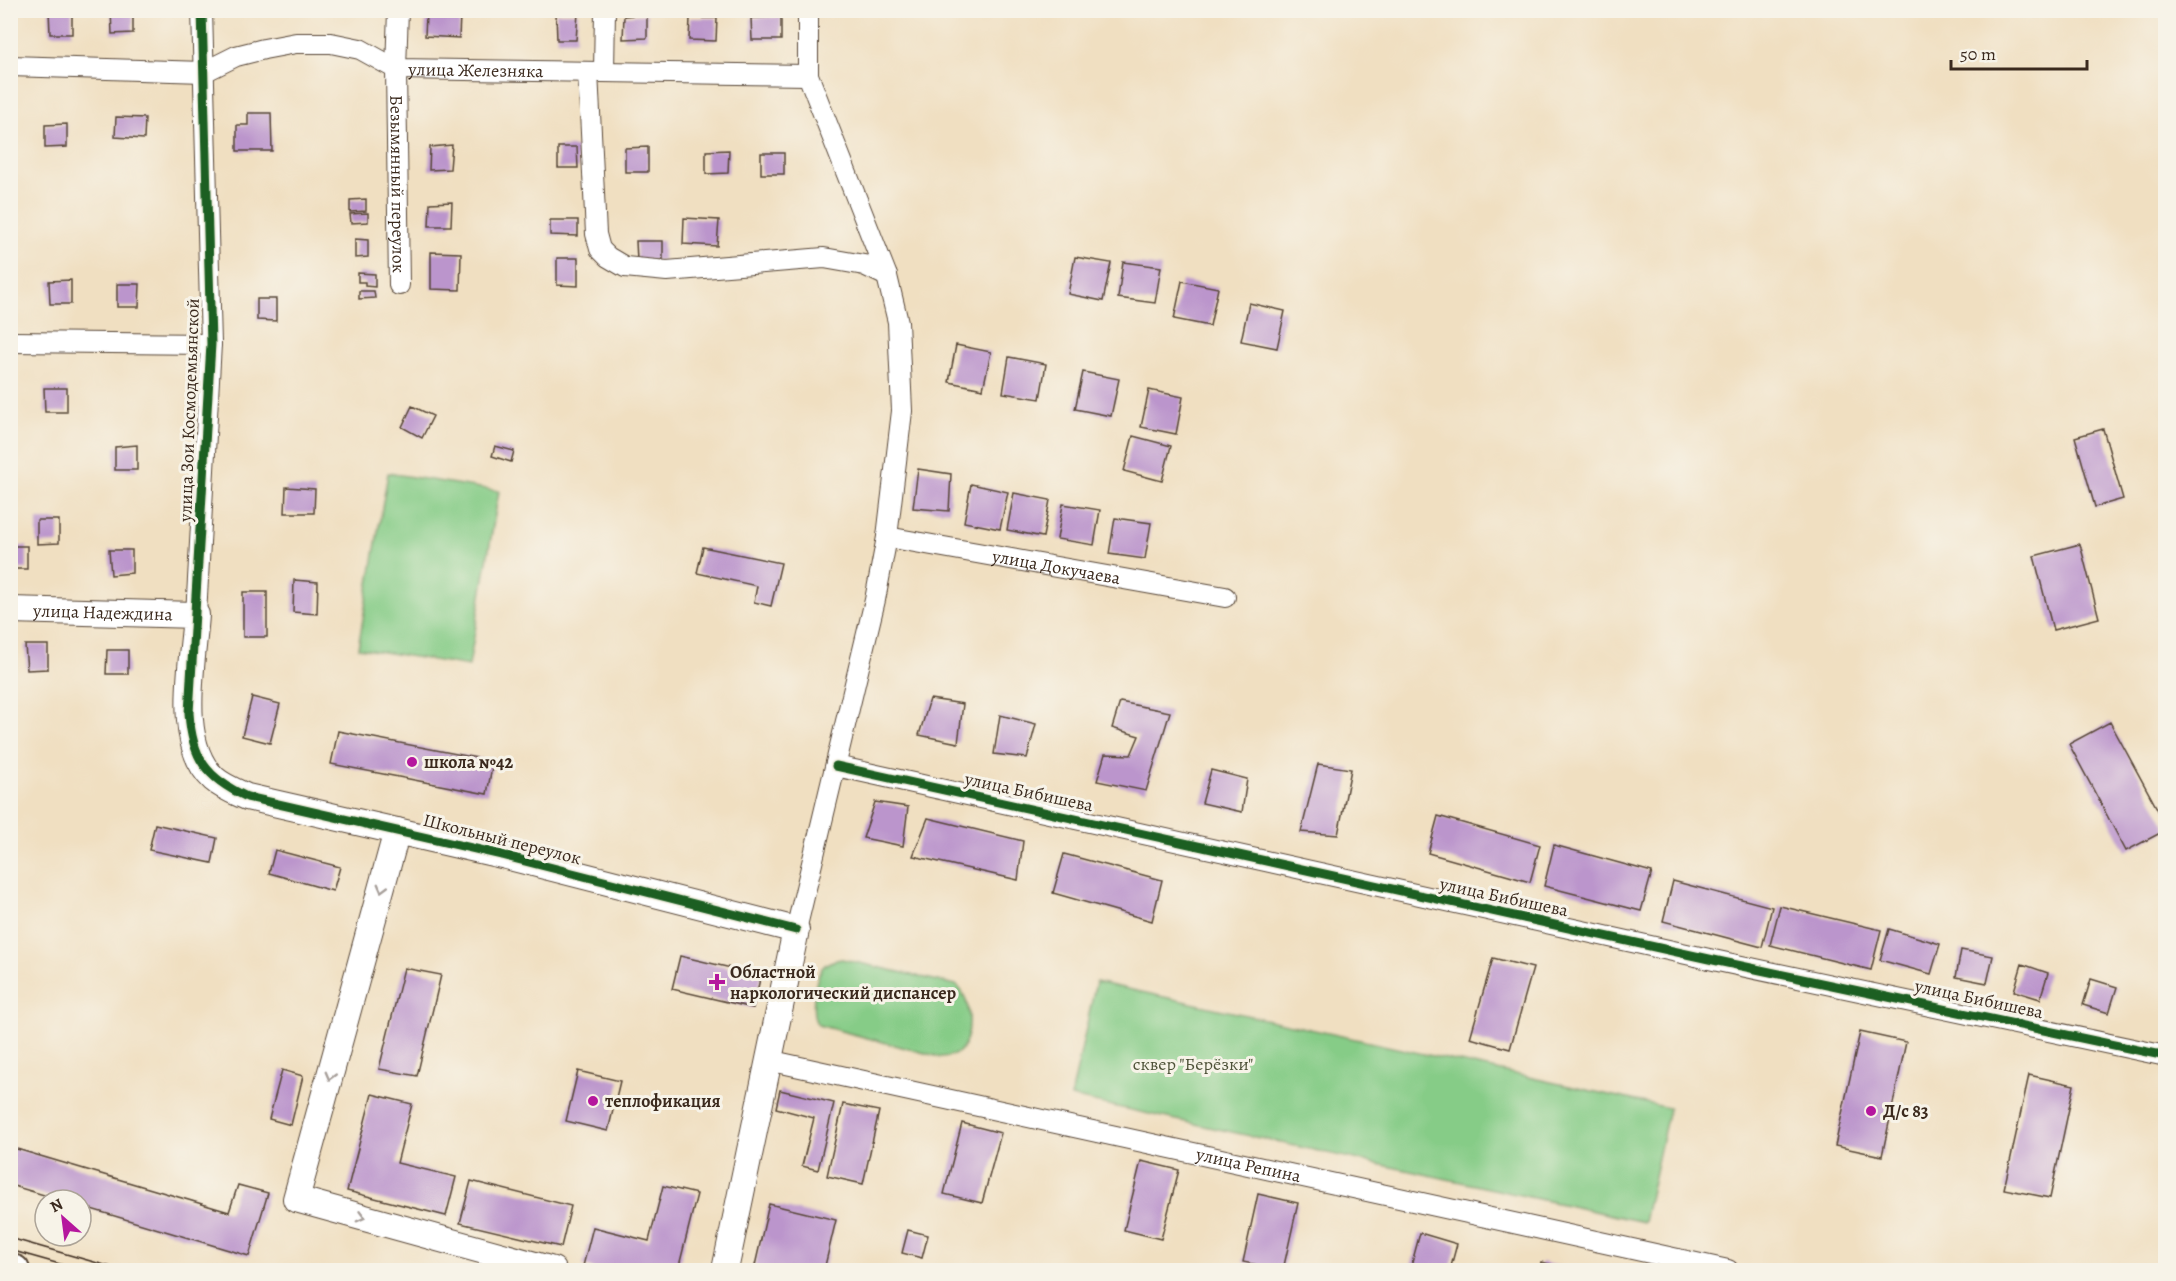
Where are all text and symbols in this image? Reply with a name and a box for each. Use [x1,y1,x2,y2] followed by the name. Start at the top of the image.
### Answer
[1951,33,2088,71] scale bar
[1960,42,1996,66] text: 50 m
[407,57,544,83] street label: улица Железняка
[384,95,411,273] street label: Безымянный переулок
[173,298,205,523] street label: улица Зои Космодемьянской
[989,544,1123,590] street label: улица Докучаева
[32,599,174,626] street label: улица Надеждина
[424,750,513,774] place label: школа №42
[405,755,419,769] marker: школа №42
[962,766,1096,817] street label: улица Бибишева
[420,808,584,870] street label: Школьный переулок
[1437,871,1571,922] street label: улица Бибишева
[377,882,389,893] one-way arrow
[730,960,957,1005] place label: Областной наркологический диспансер
[708,973,726,991] marker: Областной наркологический диспансер
[1912,973,2046,1024] street label: улица Бибишева
[1133,1052,1253,1076] park label: сквер "Берёзки"
[325,1070,337,1080] one-way arrow
[605,1089,721,1113] place label: теплофикация
[586,1094,600,1108] marker: теплофикация
[1883,1099,1929,1123] place label: Д/с 83
[1864,1104,1878,1118] marker: Д/с 83
[1193,1142,1304,1188] street label: улица Репина
[33,1188,93,1248] north arrow
[46,1193,67,1218] text: N
[355,1210,366,1222] one-way arrow

